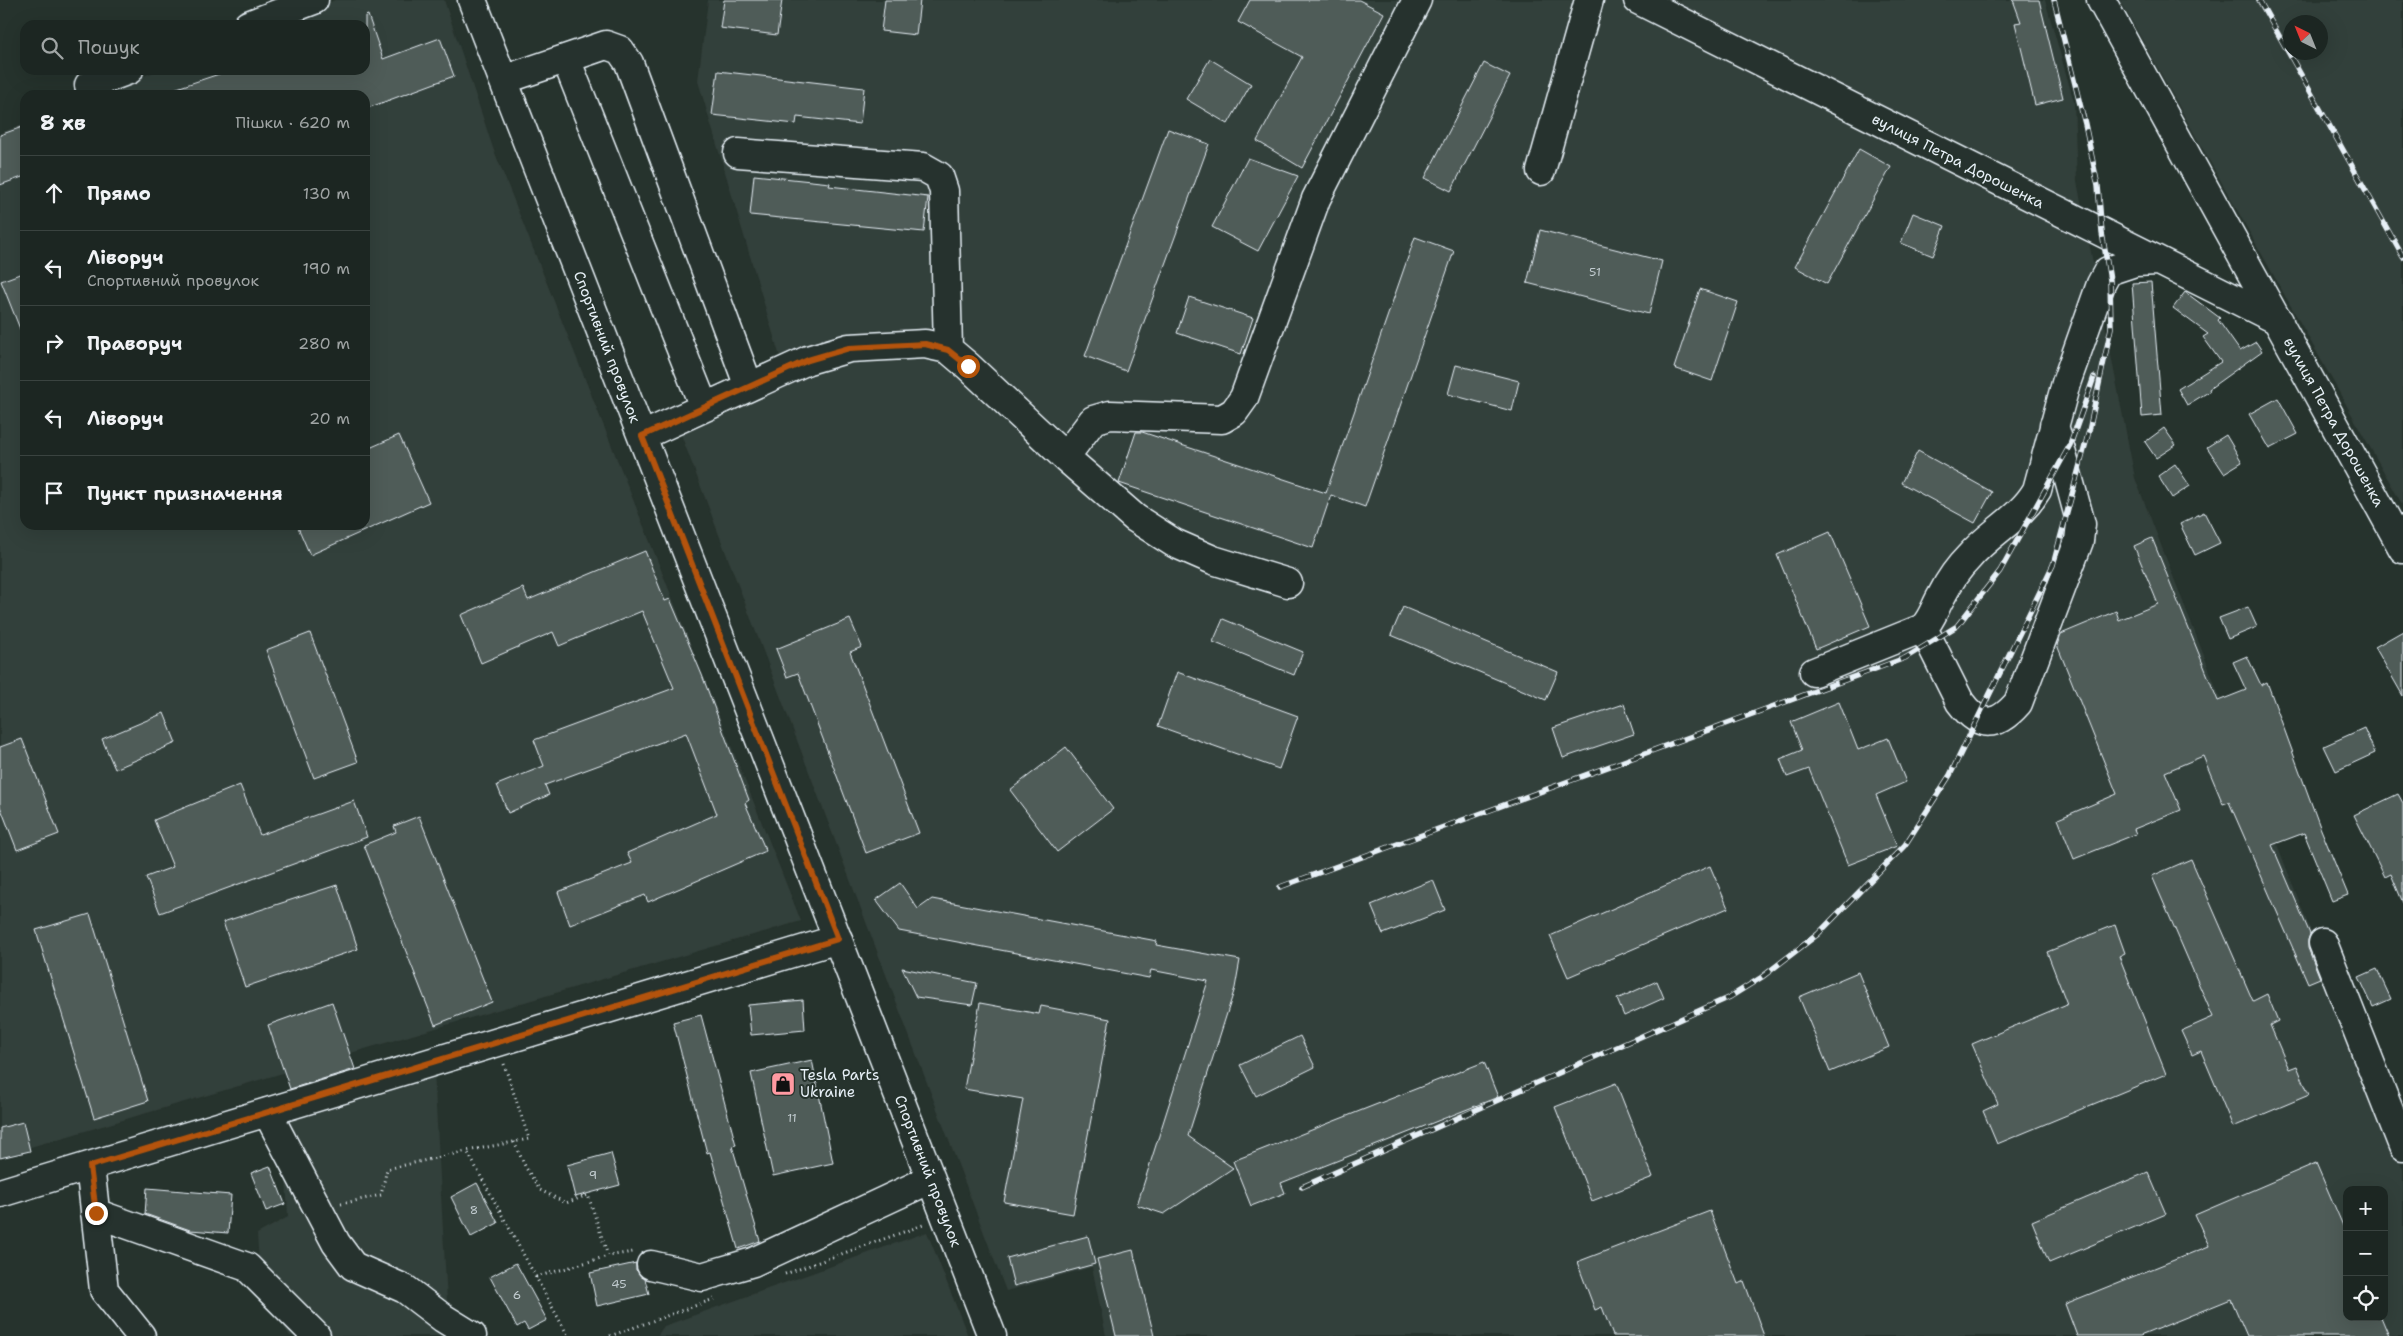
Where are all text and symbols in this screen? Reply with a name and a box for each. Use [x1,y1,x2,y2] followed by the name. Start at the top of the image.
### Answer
[2283,15,2328,60] north arrow
[20,20,370,75] search box
[38,34,66,62] icon: search
[78,35,140,60] text: Пошук
[40,109,86,137] text: 8 хв
[1868,109,2048,214] street label: вулиця Петра Дорошенка
[235,112,350,133] text: Пішки · 620 m
[40,179,68,207] icon: ahead
[87,181,151,206] text: Прямо
[303,183,350,204] text: 130 m
[87,245,163,270] text: Ліворуч
[40,254,68,282] icon: left
[303,258,350,279] text: 190 m
[1589,264,1601,280] house number: 51
[569,268,645,426] street label: Спортивний провулок
[87,270,259,291] text: Спортивний провулок
[40,329,68,357] icon: right
[87,331,182,356] text: Праворуч
[298,333,350,354] text: 280 m
[2279,334,2389,511] street label: вулиця Петра Дорошенка
[957,355,980,378] route start
[40,404,68,432] icon: left
[87,406,163,431] text: Ліворуч
[309,408,350,429] text: 20 m
[40,479,68,507] icon: arrive
[87,481,283,506] text: Пункт призначення
[800,1065,879,1102] place label: Tesla Parts Ukraine
[770,1071,796,1097] shop icon: Tesla Parts Ukraine
[890,1092,966,1250] street label: Спортивний провулок
[787,1110,797,1126] house number: 11
[589,1167,597,1183] house number: 9
[2343,1186,2388,1321] map controls
[2343,1186,2388,1231] button: +
[85,1202,108,1225] route end
[470,1202,478,1218] house number: 8
[2343,1231,2388,1276] button: −
[611,1276,627,1292] house number: 45
[2343,1276,2388,1321] button: locate
[513,1287,521,1303] house number: 6

